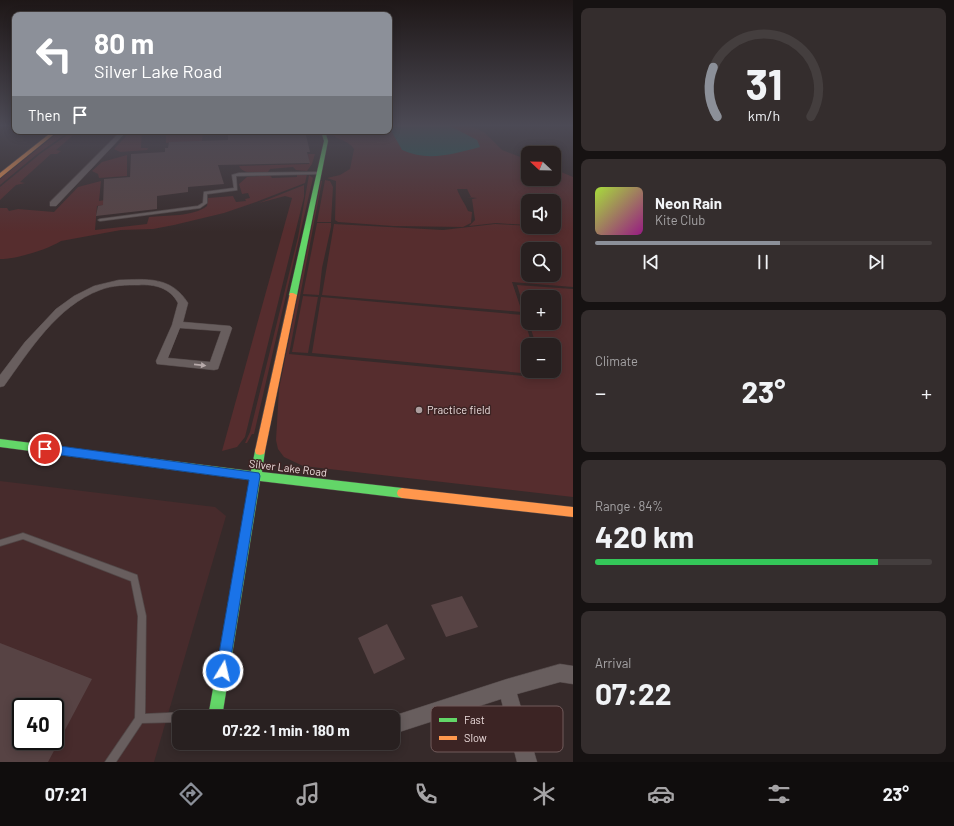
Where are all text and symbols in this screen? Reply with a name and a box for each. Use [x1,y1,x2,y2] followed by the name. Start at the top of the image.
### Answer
[94,26,154,60] text: 80 m
[28,28,80,80] icon: left
[745,58,782,108] text: 31
[94,60,222,82] text: Silver Lake Road
[69,104,91,126] icon: arrive
[28,106,61,124] text: Then
[747,107,780,124] text: km/h
[521,146,561,186] north arrow
[521,146,561,378] map controls
[521,194,561,234] button: sound
[655,194,722,212] text: Neon Rain
[655,212,705,228] text: Kite Club
[521,242,561,282] button: search
[640,251,662,273] icon: previous
[752,251,774,273] icon: pause
[865,251,887,273] icon: next
[521,290,561,330] button: +
[521,338,561,378] button: −
[595,353,638,369] text: Climate
[194,362,206,368] one-way arrow
[742,373,785,409] text: 23°
[595,379,606,405] text: −
[921,379,932,405] text: +
[427,403,491,416] place label: Practice field
[414,405,424,415] marker: Practice field
[28,432,62,466] pin
[34,438,56,460] icon: arrive
[248,456,328,479] street label: Silver Lake Road
[595,498,663,514] text: Range · 84%
[595,518,694,554] text: 420 km
[202,650,244,692] position arrow
[595,655,631,671] text: Arrival
[595,675,672,711] text: 07:22
[12,698,64,750] speed limit sign: 40
[431,706,563,752] legend
[464,713,485,726] text: Fast
[222,721,350,739] text: 07:22 · 1 min · 180 m
[464,731,487,744] text: Slow
[177,780,205,808] icon: directions
[294,780,322,808] icon: music
[412,780,440,808] icon: phone
[530,780,558,808] icon: climate
[647,780,675,808] icon: car
[765,780,793,808] icon: filters
[45,783,87,805] text: 07:21
[883,783,909,805] text: 23°

